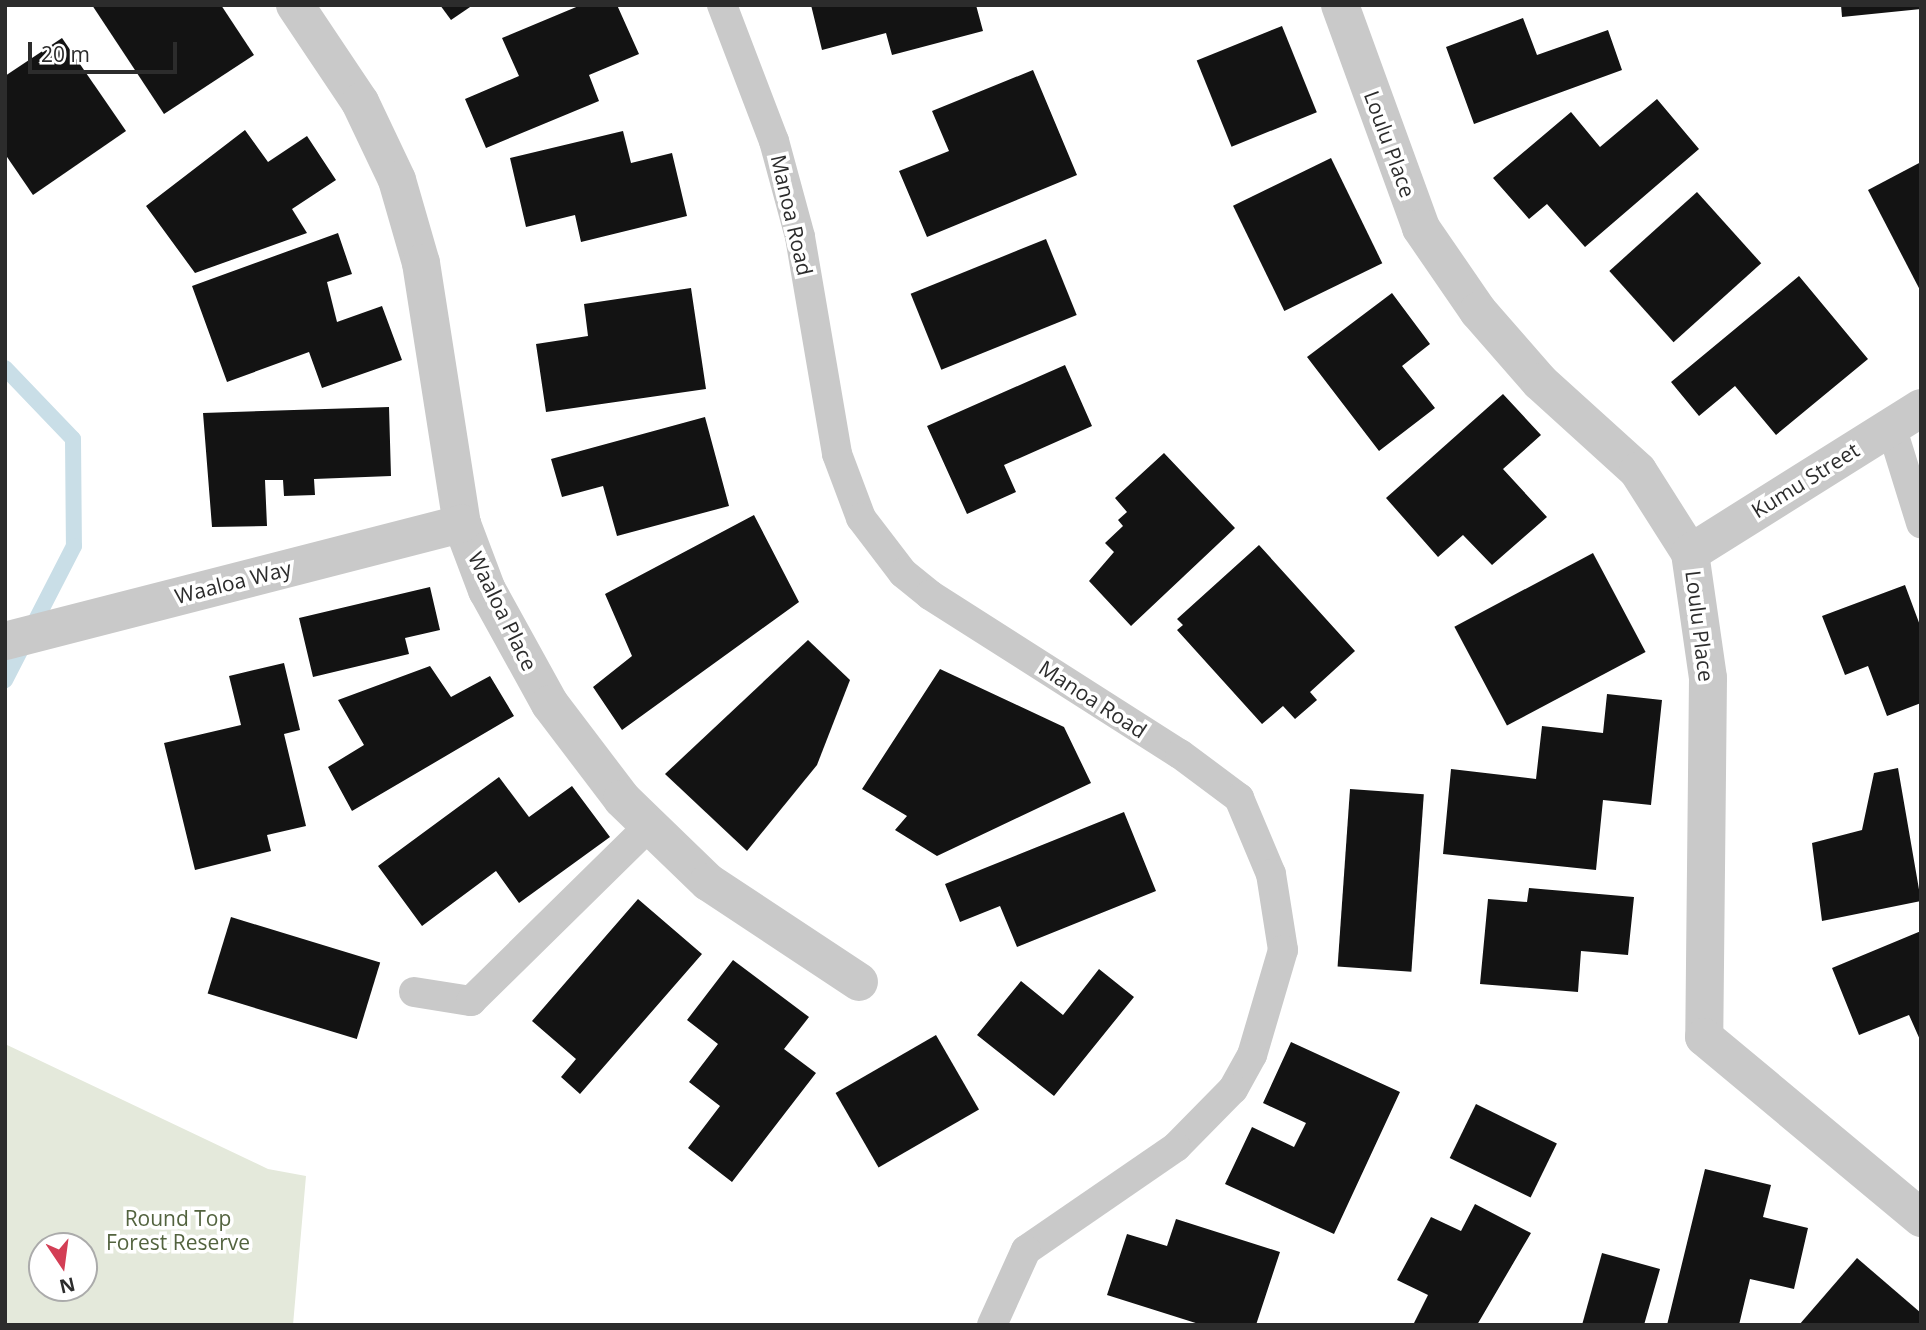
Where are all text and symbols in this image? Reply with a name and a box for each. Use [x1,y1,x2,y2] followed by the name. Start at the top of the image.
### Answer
[32,28,180,72] scale bar
[41,40,90,68] text: 20 m
[1359,87,1421,201] street label: Loulu Place
[766,152,818,278] street label: Manoa Road
[1747,437,1863,523] street label: Kumu Street
[463,547,543,675] street label: Waaloa Place
[172,555,294,609] street label: Waaloa Way
[1681,569,1719,683] street label: Loulu Place
[1034,655,1152,743] street label: Manoa Road
[106,1205,250,1255] park label: Round Top Forest Reserve
[28,1232,98,1302] north arrow
[57,1271,78,1300] text: N

